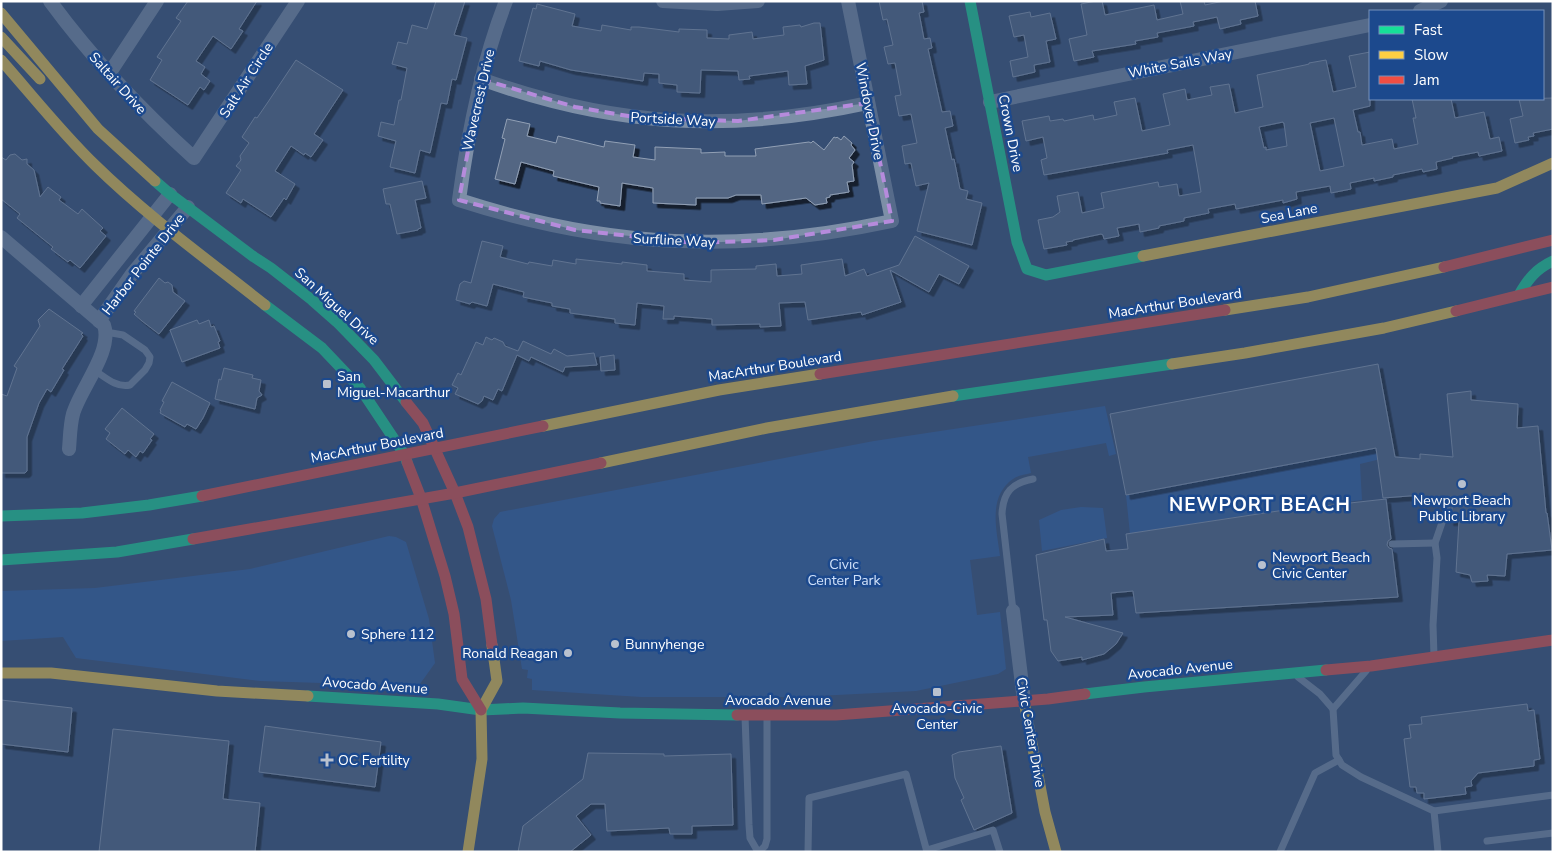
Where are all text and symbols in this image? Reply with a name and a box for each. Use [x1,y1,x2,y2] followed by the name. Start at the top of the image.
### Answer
[1369,10,1544,100] legend
[1414,20,1443,40] text: Fast
[215,39,278,122] street label: Salt Air Circle
[1127,44,1234,83] street label: White Sails Way
[1414,45,1449,65] text: Slow
[458,47,499,153] street label: Wavecrest Drive
[85,48,151,118] street label: Saltair Drive
[851,61,888,161] street label: Windover Drive
[1413,70,1440,90] text: Jam
[994,93,1027,173] street label: Crown Drive
[630,108,717,131] street label: Portside Way
[1259,199,1319,228] street label: Sea Lane
[98,209,189,319] street label: Harbor Pointe Drive
[633,229,716,252] street label: Surfline Way
[290,263,383,349] street label: San Miguel Drive
[1107,284,1243,323] street label: MacArthur Boulevard
[707,347,843,386] street label: MacArthur Boulevard
[337,367,450,402] place label: San Miguel-Macarthur
[321,378,333,390] marker: San Miguel-Macarthur
[309,423,445,468] street label: MacArthur Boulevard
[1456,478,1468,490] marker: Newport Beach Public Library
[1413,491,1511,526] place label: Newport Beach Public Library
[1169,492,1351,518] district label: NEWPORT BEACH
[1272,548,1370,583] place label: Newport Beach Civic Center
[807,555,882,590] park label: Civic Center Park
[1256,559,1268,571] marker: Newport Beach Civic Center
[361,625,434,644] place label: Sphere 112
[345,628,357,640] marker: Sphere 112
[625,635,704,654] place label: Bunnyhenge
[609,638,621,650] marker: Bunnyhenge
[462,644,558,663] place label: Ronald Reagan
[562,647,574,659] marker: Ronald Reagan
[1126,655,1234,684] street label: Avocado Avenue
[322,672,428,699] street label: Avocado Avenue
[1011,675,1050,789] street label: Civic Center Drive
[931,686,943,698] marker: Avocado-Civic Center
[725,691,831,710] street label: Avocado Avenue
[892,699,983,734] place label: Avocado-Civic Center
[338,751,411,770] place label: OC Fertility
[320,753,334,767] marker: OC Fertility

